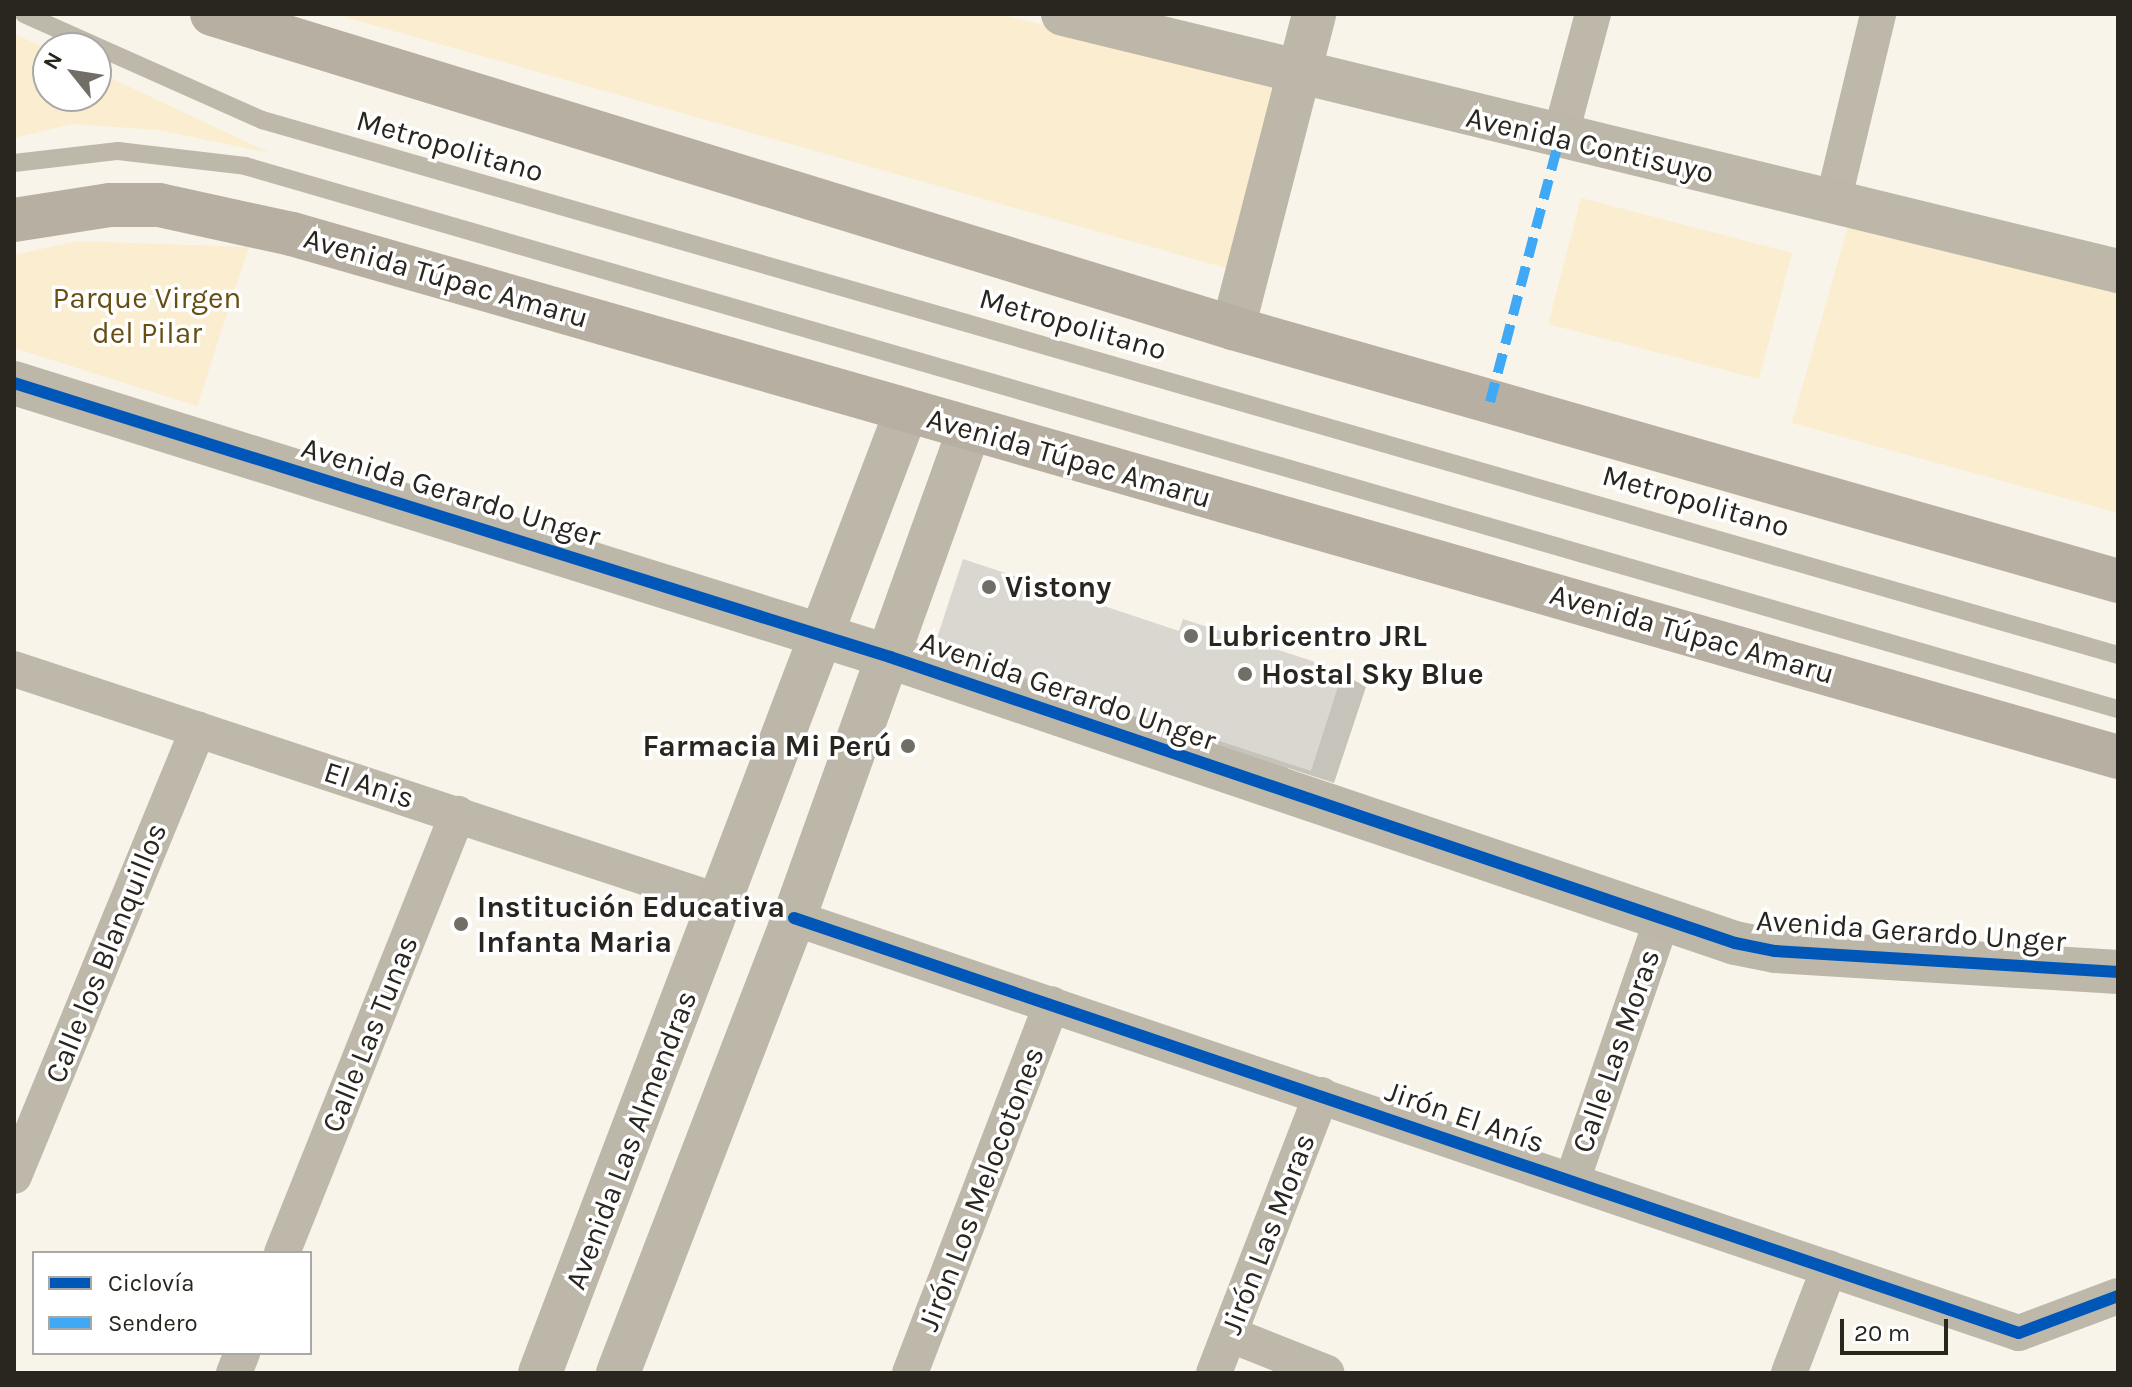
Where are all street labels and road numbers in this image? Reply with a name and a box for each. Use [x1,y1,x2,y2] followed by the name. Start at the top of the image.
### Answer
[1463,99,1717,191] street label: Avenida Contisuyo
[352,102,548,190] street label: Metropolitano
[300,220,592,336] street label: Avenida Túpac Amaru
[975,280,1171,368] street label: Metropolitano
[923,400,1215,516] street label: Avenida Túpac Amaru
[297,429,605,555] street label: Avenida Gerardo Unger
[1598,457,1794,545] street label: Metropolitano
[1546,576,1838,692] street label: Avenida Túpac Amaru
[915,623,1221,759] street label: Avenida Gerardo Unger
[319,754,419,816] street label: El Anis
[37,818,175,1088] street label: Calle los Blanquillos
[1755,902,2067,960] street label: Avenida Gerardo Unger
[314,930,426,1138] street label: Calle Las Tunas
[1564,945,1668,1157] street label: Calle Las Moras
[557,986,705,1294] street label: Avenida Las Almendras
[910,1042,1052,1336] street label: Jirón Los Melocotones
[1381,1073,1549,1161] street label: Jirón El Anís
[1213,1129,1323,1339] street label: Jirón Las Moras

